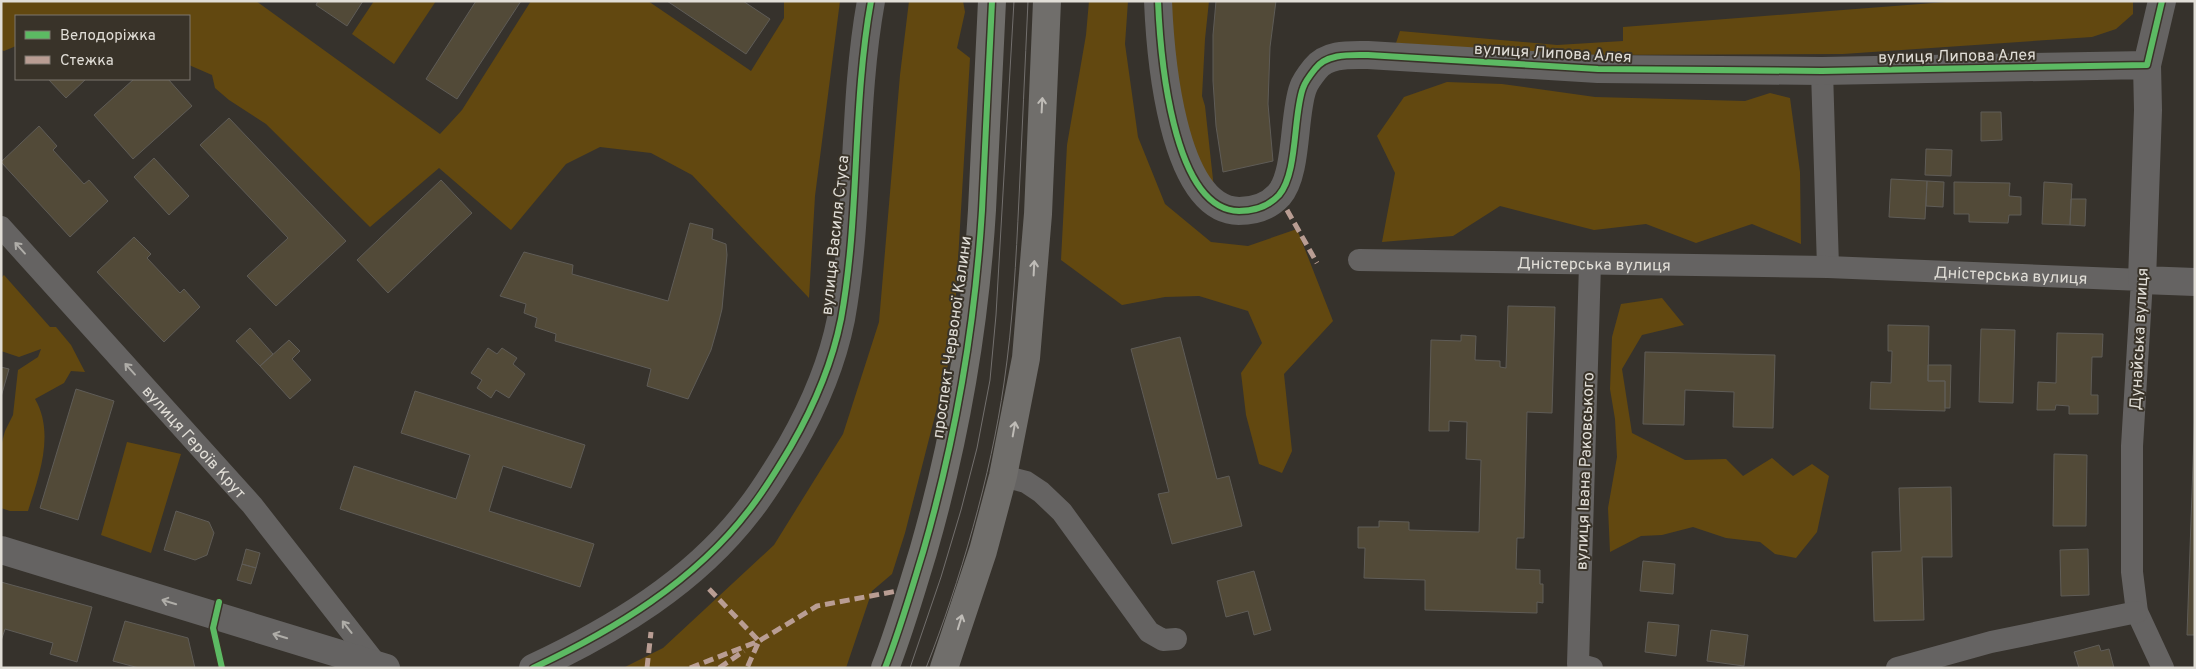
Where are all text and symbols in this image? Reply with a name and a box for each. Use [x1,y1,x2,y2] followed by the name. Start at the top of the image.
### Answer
[15,15,190,80] legend
[60,27,156,46] text: Велодоріжка
[1474,40,1632,68] street label: вулиця Липова Алея
[1878,46,2036,68] street label: вулиця Липова Алея
[60,52,114,71] text: Стежка
[1037,98,1046,114] one-way arrow
[818,154,854,316] street label: вулиця Василя Стуса
[929,235,977,440] street label: проспект Червоної Калини
[14,242,26,255] one-way arrow
[1517,254,1671,277] street label: Дністерська вулиця
[1029,260,1038,276] one-way arrow
[1934,263,2088,290] street label: Дністерська вулиця
[2126,267,2154,411] street label: Дунайська вулиця
[124,362,136,375] one-way arrow
[1573,372,1599,570] street label: вулиця Івана Раковського
[137,382,249,504] street label: вулиця Героїв Крут
[1009,421,1019,437] one-way arrow
[162,597,178,606] one-way arrow
[956,614,966,630] one-way arrow
[341,621,352,634] one-way arrow
[272,630,288,640] one-way arrow

